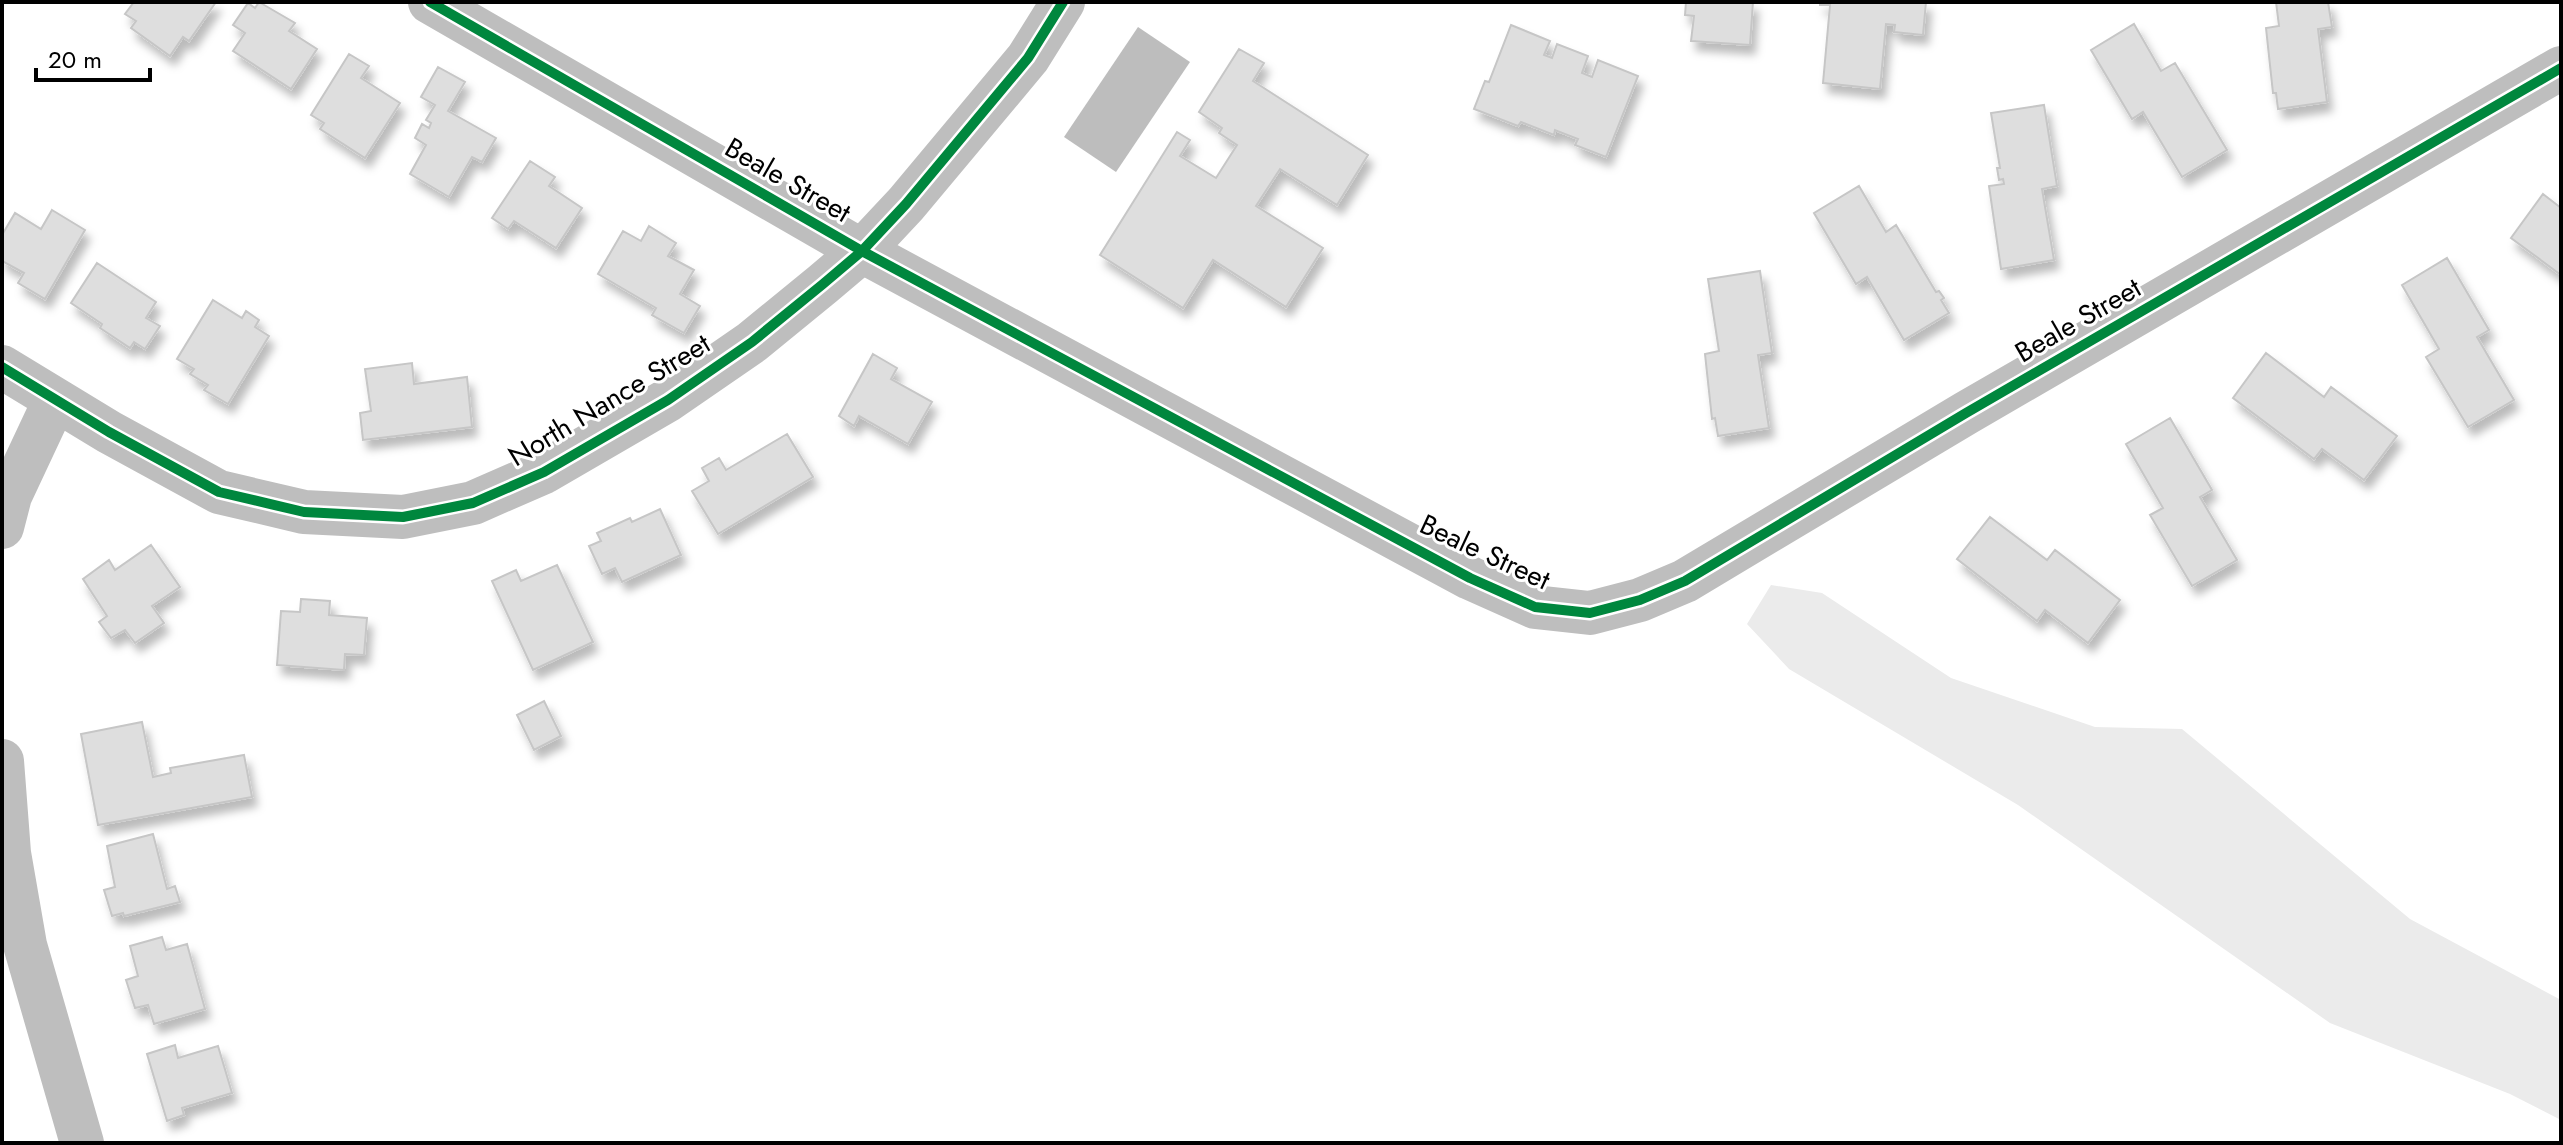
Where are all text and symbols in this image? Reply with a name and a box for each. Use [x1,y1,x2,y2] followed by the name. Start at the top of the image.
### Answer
[36,32,150,82] scale bar
[48,42,102,77] text: 20 m
[717,127,859,233] street label: Beale Street
[2007,267,2149,373] street label: Beale Street
[500,323,718,477] street label: North Nance Street
[1413,504,1557,600] street label: Beale Street

